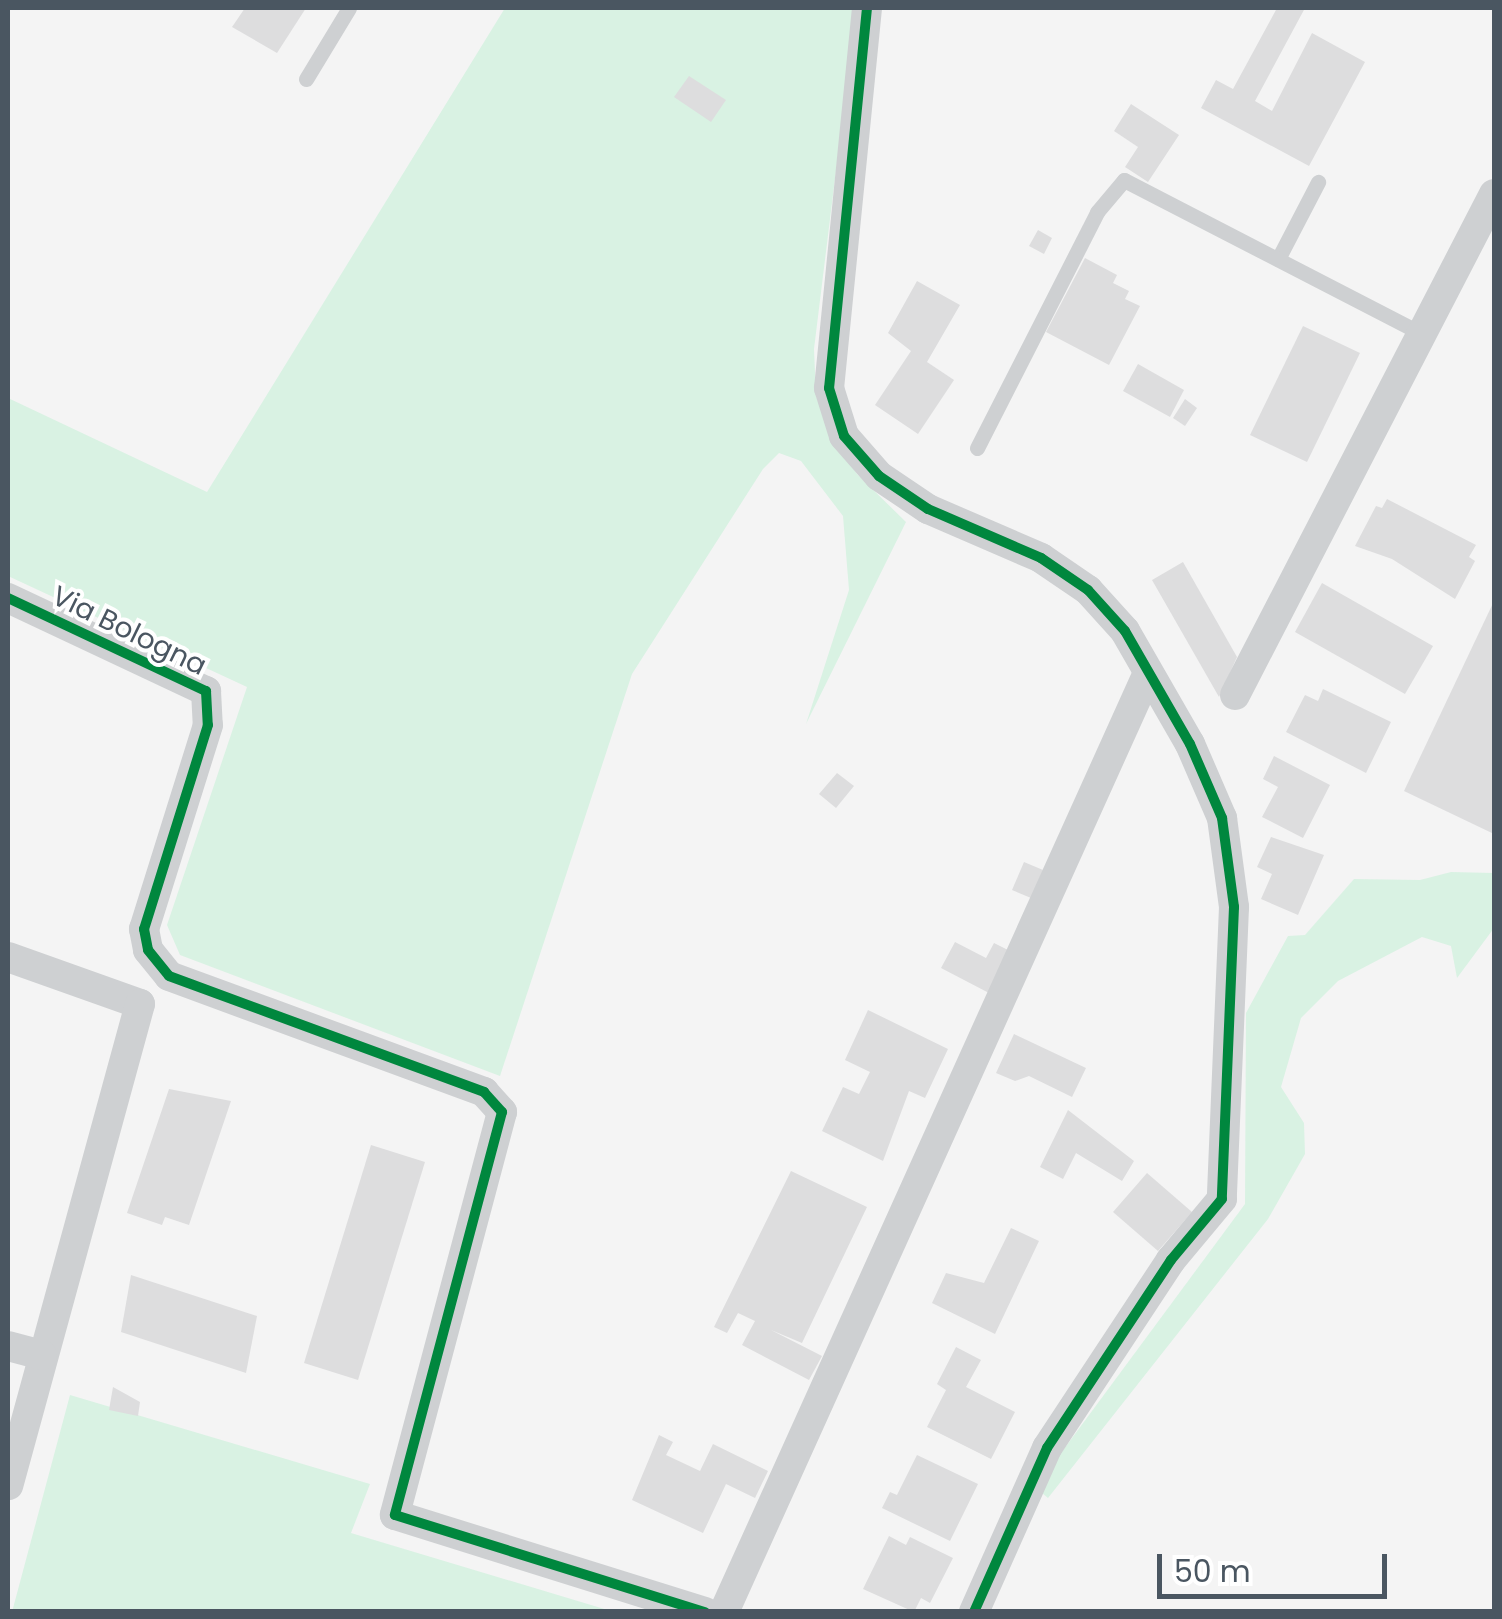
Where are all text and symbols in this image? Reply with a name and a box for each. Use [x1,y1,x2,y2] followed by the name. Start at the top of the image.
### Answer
[46,579,212,683] street label: Via Bologna
[1162,1534,1392,1596] scale bar
[1174,1550,1251,1593] text: 50 m

